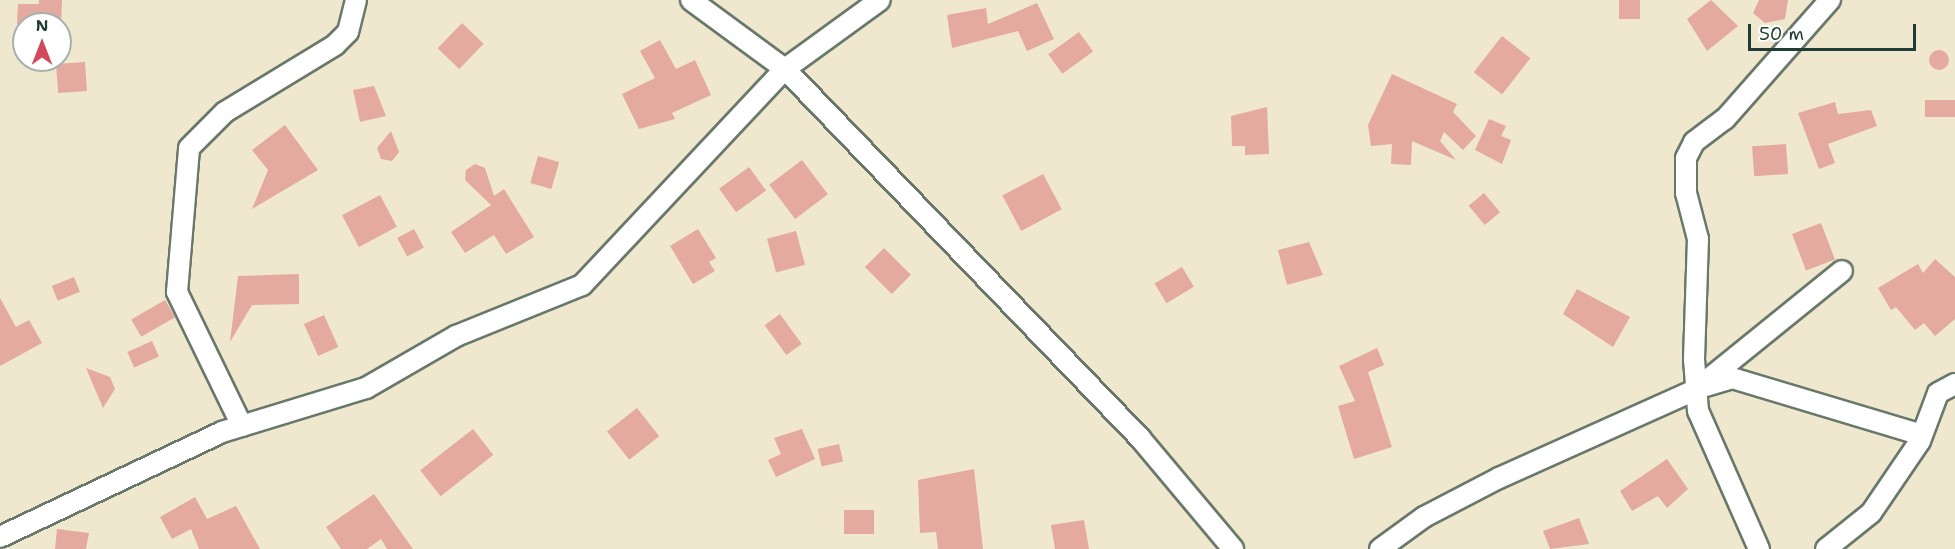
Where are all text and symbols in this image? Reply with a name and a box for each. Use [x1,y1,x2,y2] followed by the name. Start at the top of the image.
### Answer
[12,12,72,72] north arrow
[1751,12,1919,50] scale bar
[36,15,48,36] text: N
[1759,22,1804,46] text: 50 m

